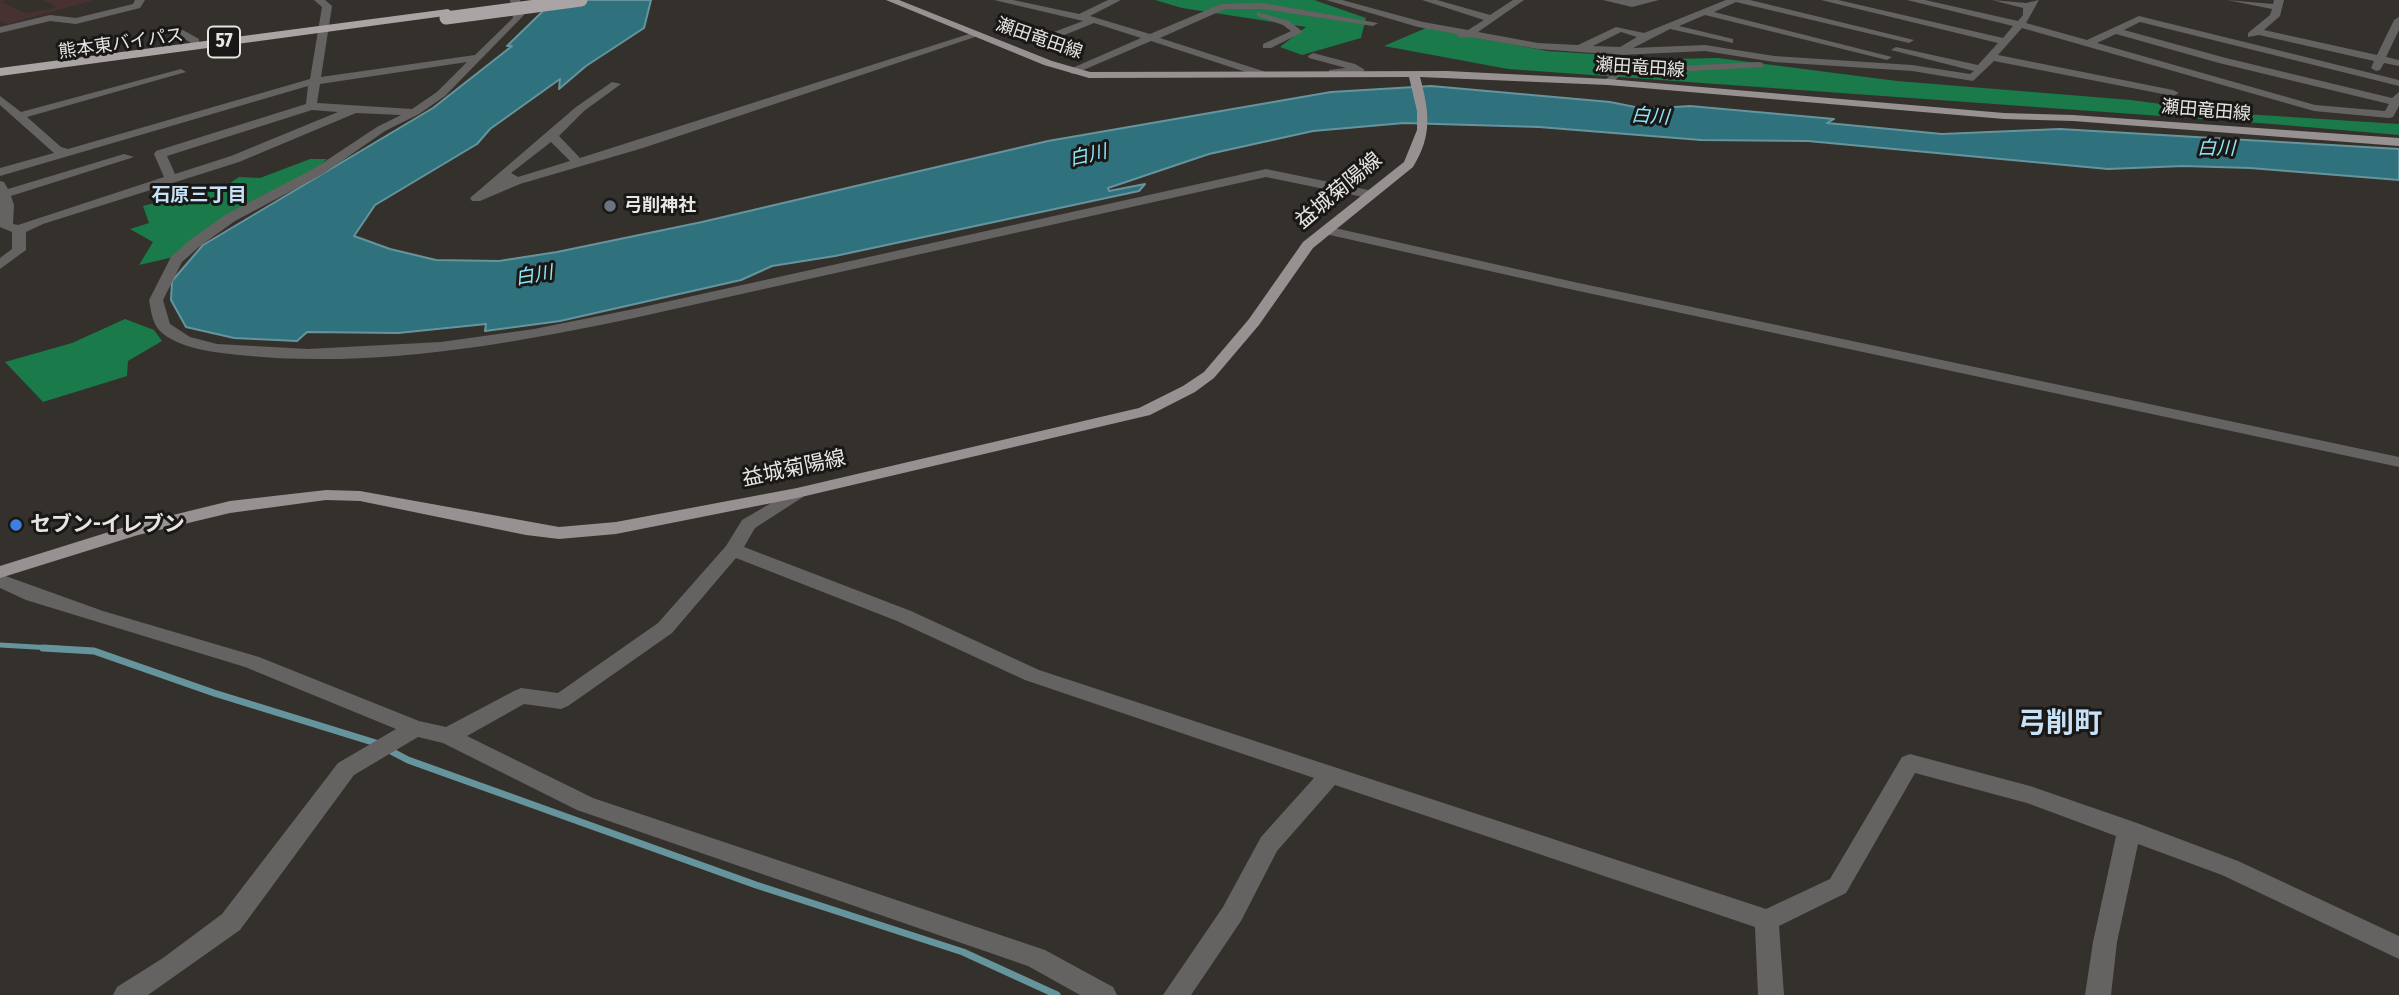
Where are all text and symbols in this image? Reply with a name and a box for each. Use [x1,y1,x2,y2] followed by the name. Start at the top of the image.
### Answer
[993,14,1085,64] street label: 瀬田竜田線
[57,25,185,63] street label: 熊本東バイパス
[208,26,240,58] road number: 57
[1594,54,1686,82] street label: 瀬田竜田線
[2160,96,2252,126] street label: 瀬田竜田線
[1630,104,1670,130] water label: 白川
[2197,137,2235,161] water label: 白川
[1067,141,1109,171] water label: 白川
[1291,148,1387,234] street label: 益城菊陽線
[152,185,246,207] district label: 石原三丁目
[624,195,696,217] place label: 弓削神社
[602,198,618,214] marker: 弓削神社
[513,261,555,291] water label: 白川
[740,446,848,492] street label: 益城菊陽線
[30,512,185,538] place label: セブン-イレブン
[8,517,24,533] marker: セブン-イレブン
[2018,707,2102,741] district label: 弓削町

